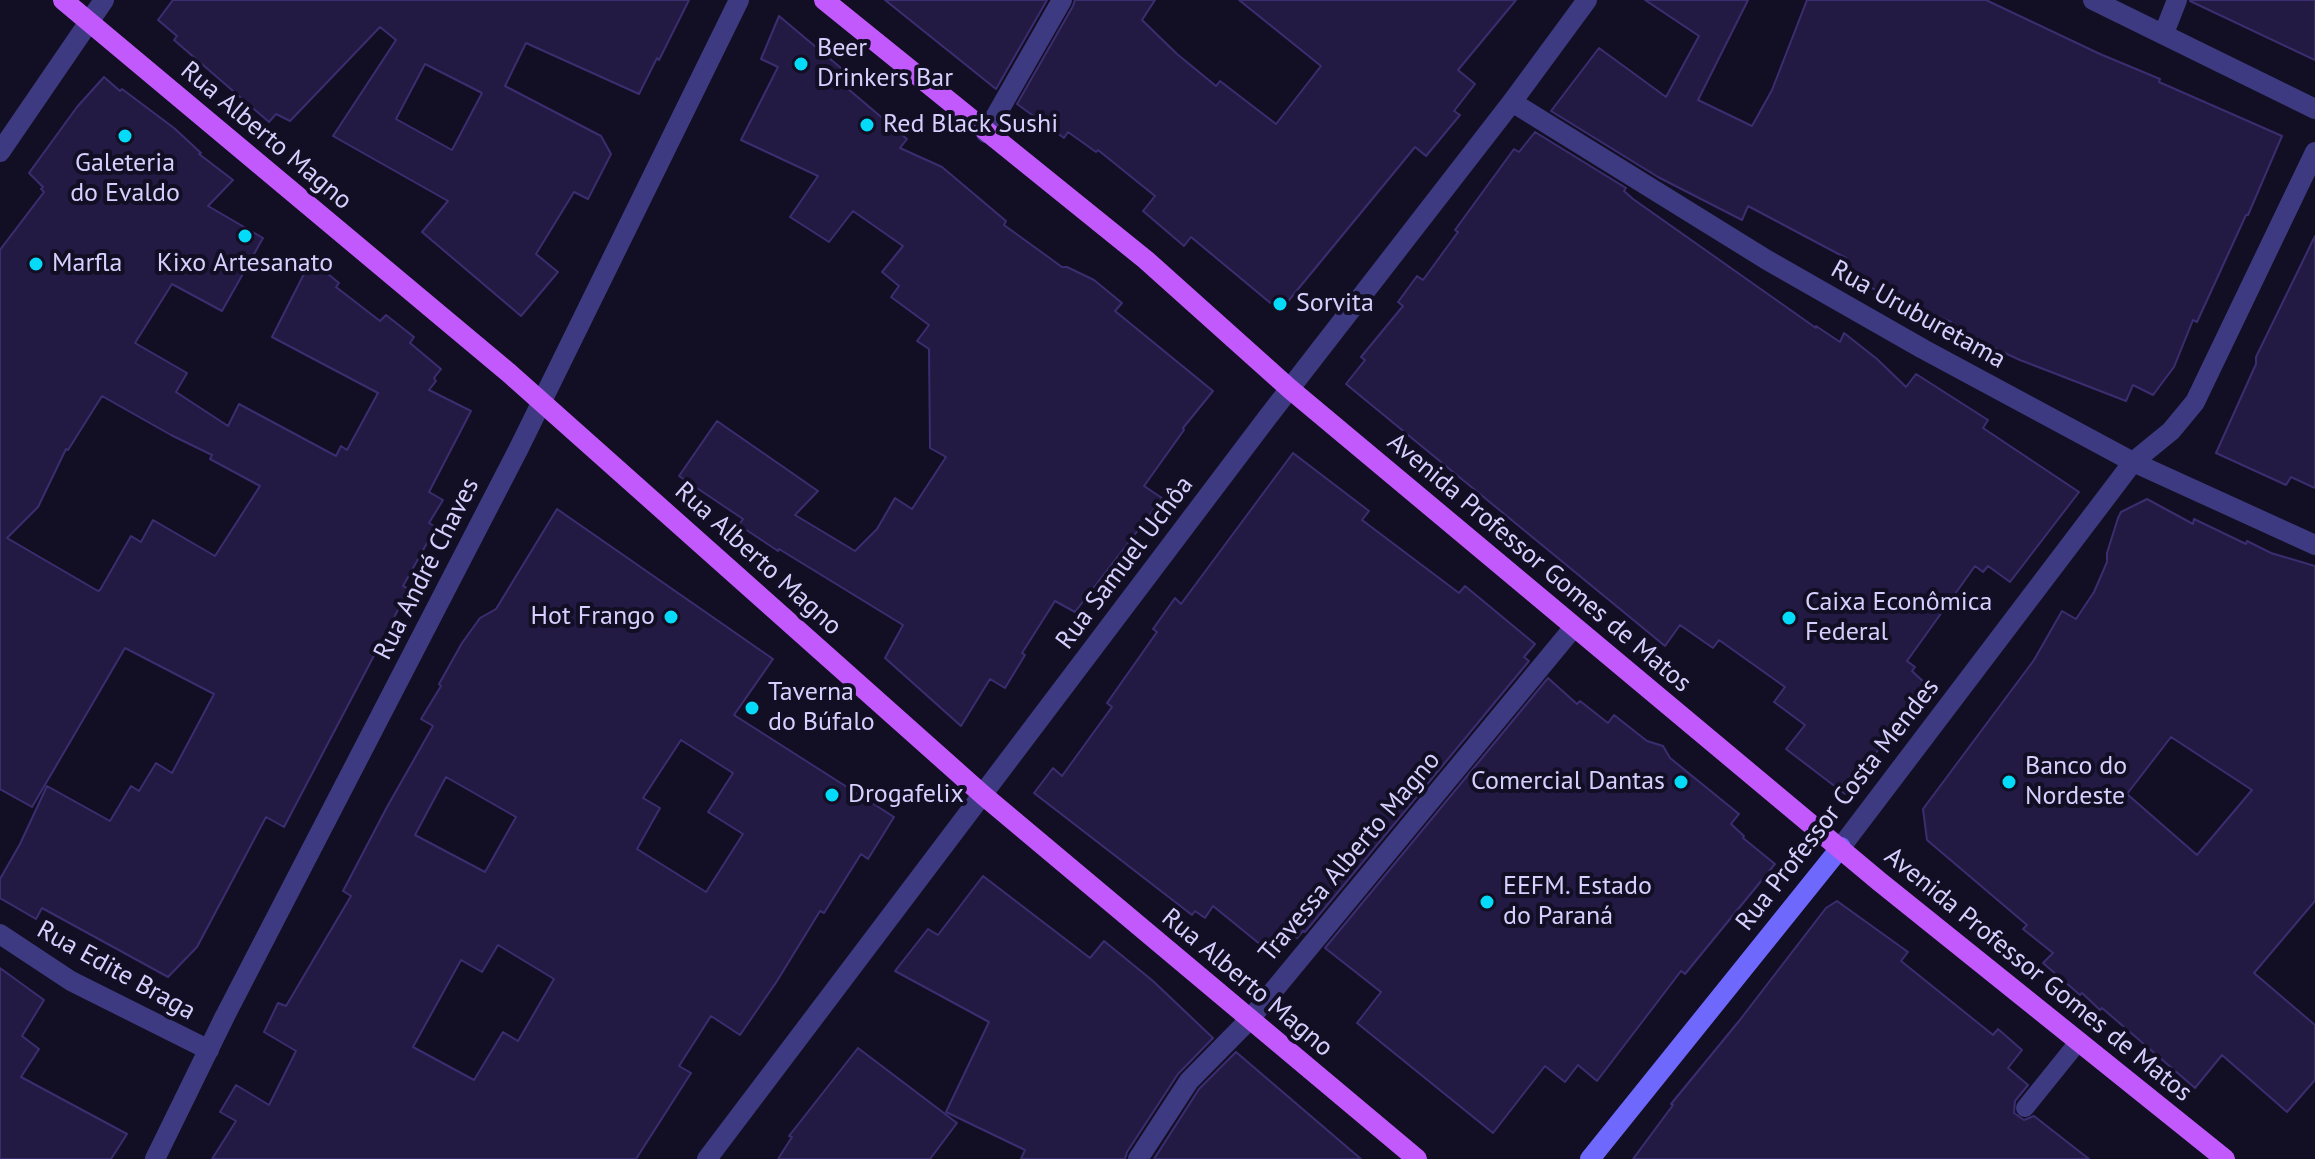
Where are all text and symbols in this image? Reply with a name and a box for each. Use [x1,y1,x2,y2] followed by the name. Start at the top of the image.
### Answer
[817,33,953,94] place label: Beer Drinkers Bar
[174,55,358,217] street label: Rua Alberto Magno
[792,55,810,73] marker: Beer Drinkers Bar
[883,109,1058,141] place label: Red Black Sushi
[858,116,876,134] marker: Red Black Sushi
[116,127,134,145] marker: Galeteria do Evaldo
[70,148,180,210] place label: Galeteria do Evaldo
[236,227,254,245] marker: Kixo Artesanato
[52,248,122,280] place label: Marfla
[157,248,333,280] place label: Kixo Artesanato
[1825,254,2011,376] street label: Rua Uruburetama
[27,255,45,273] marker: Marfla
[1296,288,1374,320] place label: Sorvita
[1271,295,1289,313] marker: Sorvita
[1381,427,1697,699] street label: Avenida Professor Gomes de Matos
[1050,470,1200,656] street label: Rua Samuel Uchôa
[368,473,486,665] street label: Rua André Chaves
[668,476,848,642] street label: Rua Alberto Magno
[1805,587,1992,648] place label: Caixa Econômica Federal
[531,601,655,633] place label: Hot Frango
[662,608,680,626] marker: Hot Frango
[1780,609,1798,627] marker: Caixa Econômica Federal
[1730,673,1946,937] street label: Rua Professor Costa Mendes
[768,677,875,738] place label: Taverna do Búfalo
[743,699,761,717] marker: Taverna do Búfalo
[1253,745,1447,969] street label: Travessa Alberto Magno
[2025,751,2127,812] place label: Banco do Nordeste
[1471,766,1665,798] place label: Comercial Dantas
[1672,773,1690,791] marker: Comercial Dantas
[2000,773,2018,791] marker: Banco do Nordeste
[848,779,964,811] place label: Drogafelix
[823,786,841,804] marker: Drogafelix
[1878,841,2198,1109] street label: Avenida Professor Gomes de Matos
[1503,871,1652,932] place label: EEFM. Estado do Paraná
[1478,893,1496,911] marker: EEFM. Estado do Paraná
[1155,902,1339,1064] street label: Rua Alberto Magno
[31,915,201,1027] street label: Rua Edite Braga

